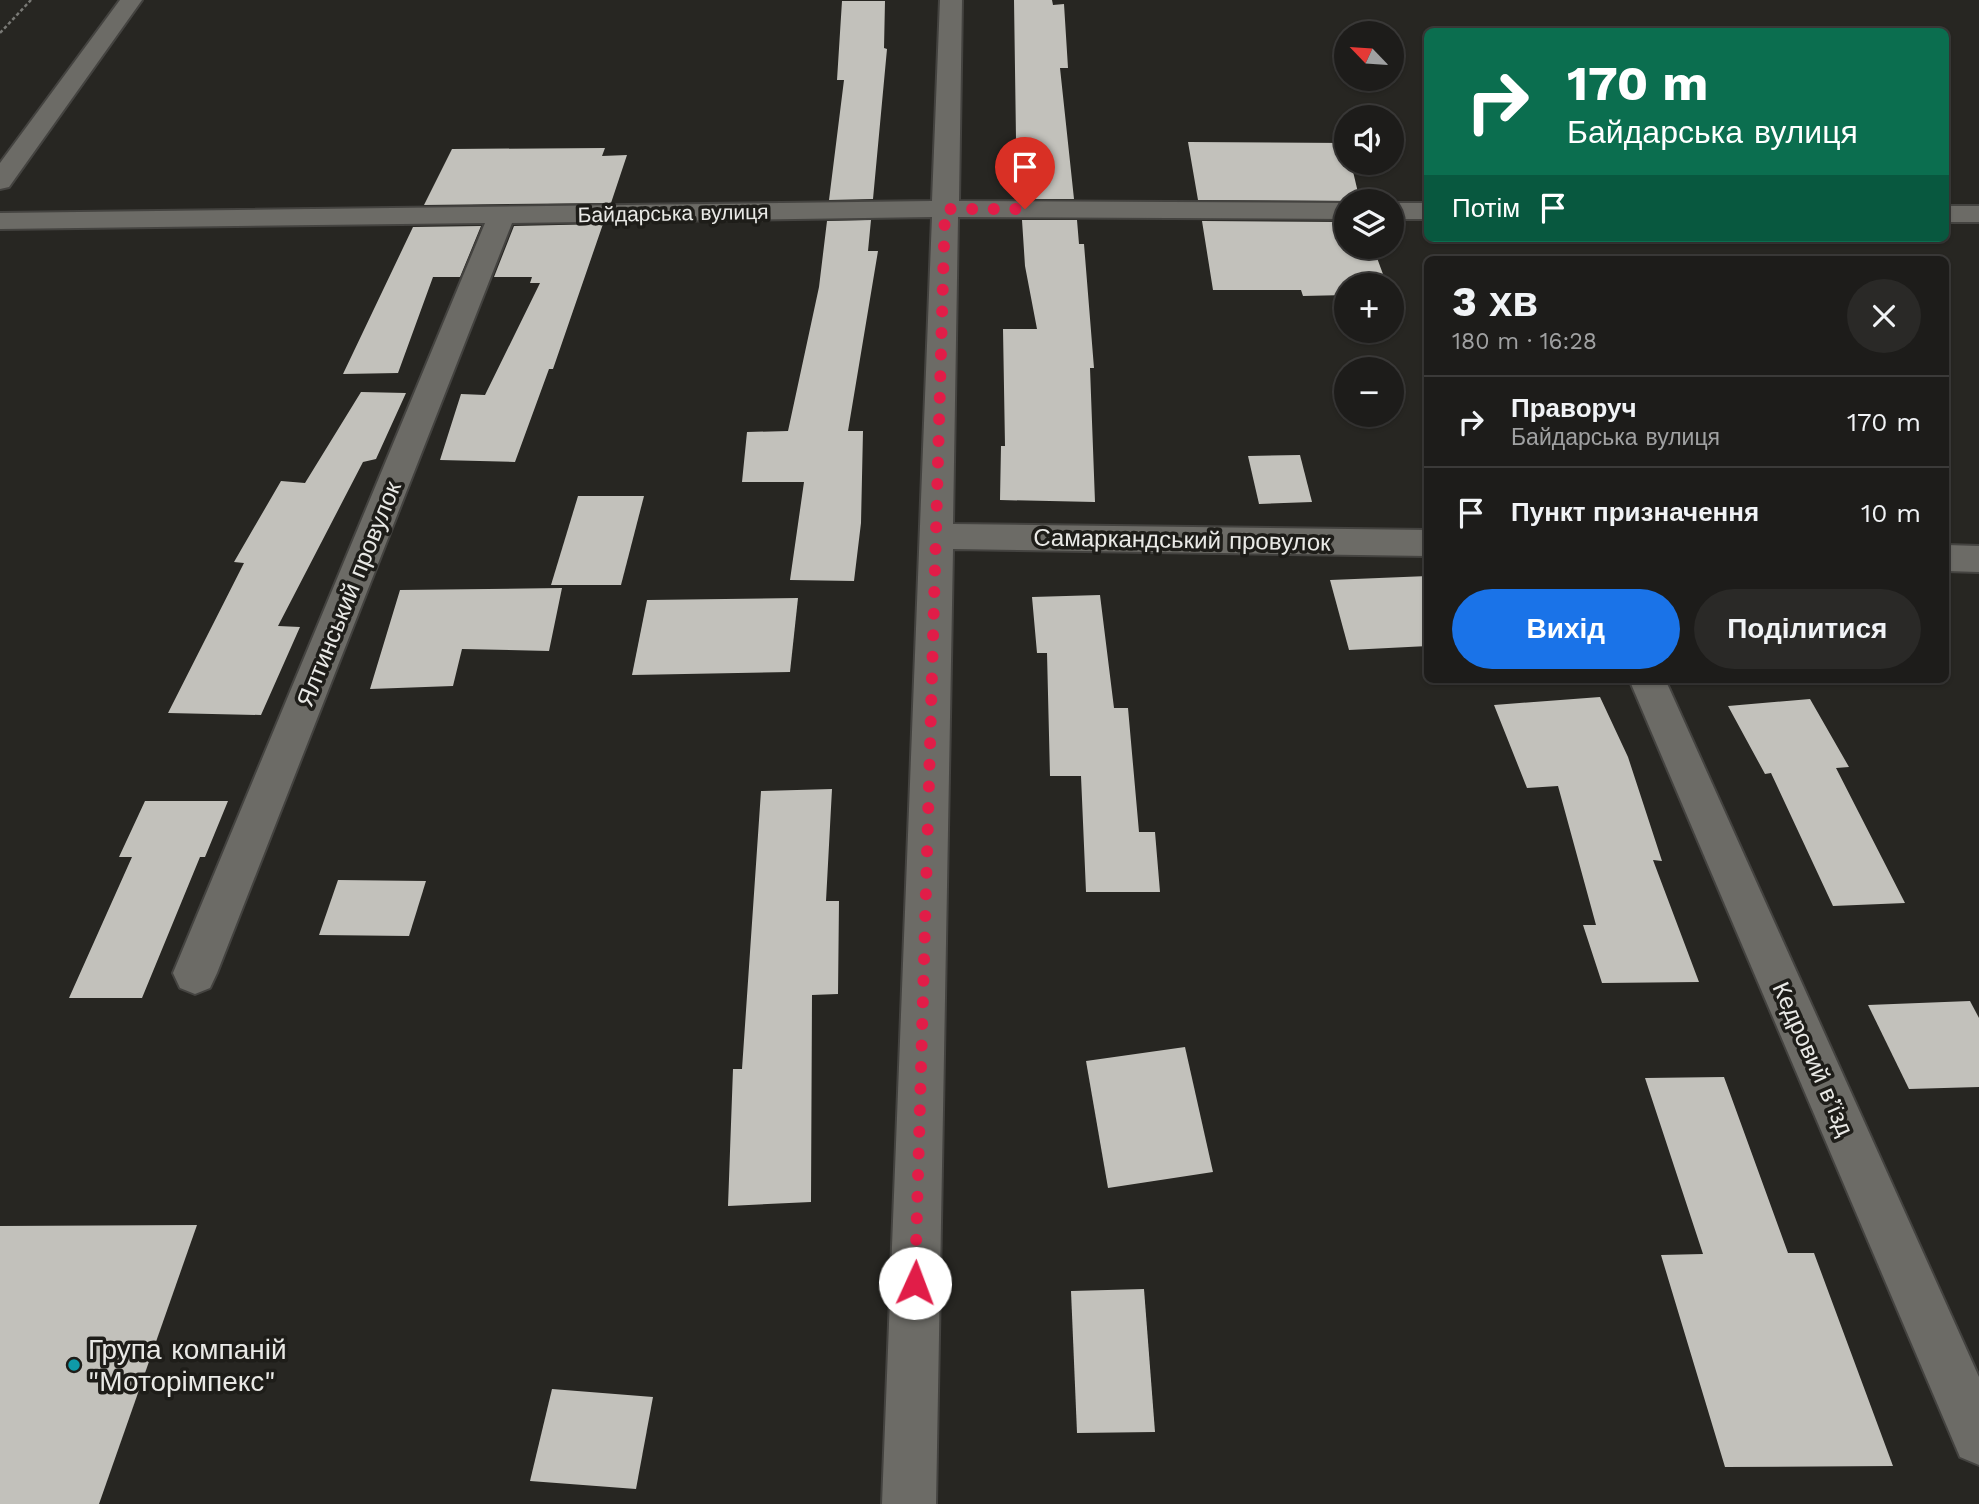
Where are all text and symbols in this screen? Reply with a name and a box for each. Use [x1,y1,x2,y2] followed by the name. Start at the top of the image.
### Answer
[1334,21,1404,91] north arrow
[1334,21,1404,427] map controls
[1567,54,1708,112] text: 170 m
[1452,56,1543,147] icon: right
[1334,105,1404,175] button: sound
[1567,113,1858,151] text: Байдарська вулиця
[995,137,1055,209] pin
[1006,148,1044,186] icon: arrive
[1334,189,1404,259] button: layers
[1534,189,1572,227] icon: arrive
[1452,193,1520,223] text: Потім
[577,199,769,227] street label: Байдарська вулиця
[1334,273,1404,343] button: +
[1452,277,1538,326] text: 3 хв
[1847,279,1921,353] button: close
[1452,328,1597,355] text: 180 m · 16:28
[1334,357,1404,427] button: −
[1511,393,1637,423] text: Праворуч
[1452,403,1490,441] icon: right
[1847,407,1921,437] text: 170 m
[1511,424,1720,451] text: Байдарська вулиця
[291,477,407,711] street label: Ялтинський провулок
[1452,494,1490,532] icon: arrive
[1511,497,1759,527] text: Пункт призначення
[1861,498,1921,528] text: 10 m
[1033,523,1331,557] street label: Самаркандський провулок
[1452,589,1680,669] button: Вихід
[1694,589,1921,669] button: Поділитися
[1767,978,1859,1140] street label: Кедровий в’їзд
[878,1246,952,1320] position arrow
[88,1333,287,1398] place label: Група компаній "Моторімпекс"
[66,1357,82,1373] marker: Група компаній "Моторімпекс"

